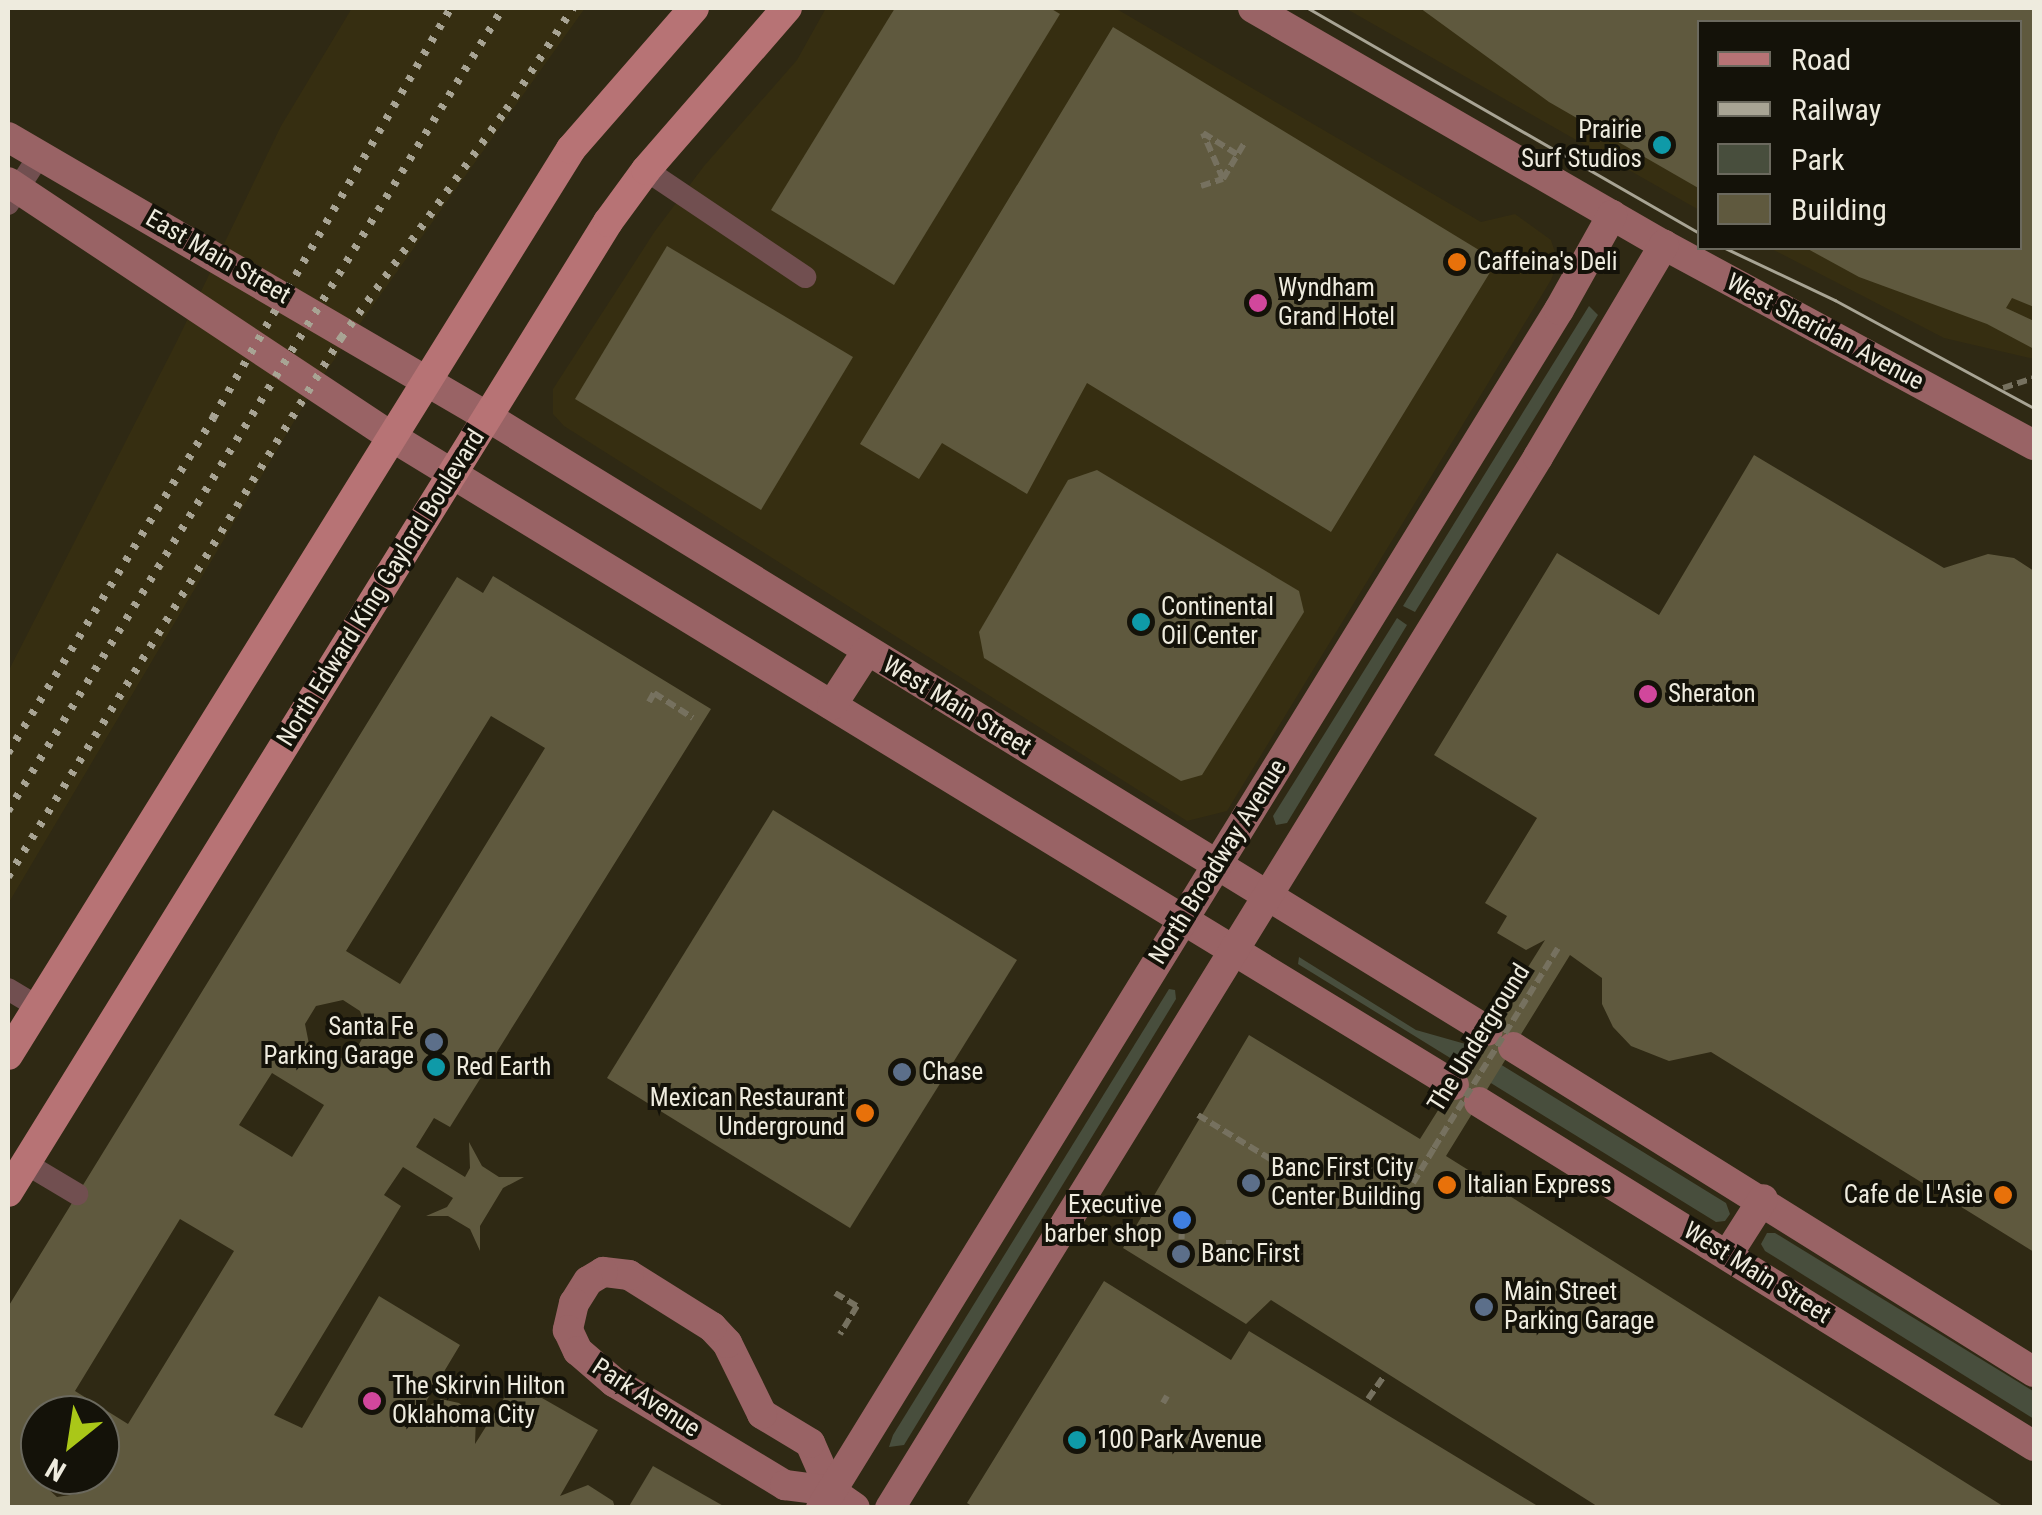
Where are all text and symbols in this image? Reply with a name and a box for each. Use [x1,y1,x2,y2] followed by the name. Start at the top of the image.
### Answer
[1697,20,2022,250] legend
[1791,42,1851,77] text: Road
[1791,92,1881,127] text: Railway
[1521,116,1642,175] place label: Prairie Surf Studios
[1651,134,1673,156] marker: Prairie Surf Studios
[1791,142,1845,177] text: Park
[1791,192,1887,227] text: Building
[140,204,296,310] street label: East Main Street
[1477,247,1617,277] place label: Caffeina's Deli
[1446,251,1468,273] marker: Caffeina's Deli
[1721,267,1929,397] street label: West Sheridan Avenue
[1278,274,1395,333] place label: Wyndham Grand Hotel
[1247,292,1269,314] marker: Wyndham Grand Hotel
[271,424,491,752] street label: North Edward King Gaylord Boulevard
[1161,593,1274,652] place label: Continental Oil Center
[1130,611,1152,633] marker: Continental Oil Center
[877,650,1037,762] street label: West Main Street
[1668,679,1756,709] place label: Sheraton
[1637,683,1659,705] marker: Sheraton
[1143,754,1293,970] street label: North Broadway Avenue
[1421,958,1537,1118] street label: The Underground
[264,1013,414,1072] place label: Santa Fe Parking Garage
[423,1031,445,1053] marker: Santa Fe Parking Garage
[456,1052,551,1082] place label: Red Earth
[425,1056,447,1078] marker: Red Earth
[922,1057,983,1087] place label: Chase
[891,1061,913,1083] marker: Chase
[650,1084,845,1143] place label: Mexican Restaurant Underground
[854,1102,876,1124] marker: Mexican Restaurant Underground
[1271,1154,1421,1213] place label: Banc First City Center Building
[1467,1170,1612,1200] place label: Italian Express
[1240,1172,1262,1194] marker: Banc First City Center Building
[1436,1174,1458,1196] marker: Italian Express
[1844,1180,1983,1210] place label: Cafe de L'Asie
[1992,1184,2014,1206] marker: Cafe de L'Asie
[1044,1191,1162,1250] place label: Executive barber shop
[1171,1209,1193,1231] marker: Executive barber shop
[1678,1216,1836,1330] street label: West Main Street
[1201,1239,1300,1269] place label: Banc First
[1170,1243,1192,1265] marker: Banc First
[1504,1278,1654,1337] place label: Main Street Parking Garage
[1473,1296,1495,1318] marker: Main Street Parking Garage
[587,1352,705,1444] street label: Park Avenue
[392,1372,565,1431] place label: The Skirvin Hilton Oklahoma City
[361,1390,383,1412] marker: The Skirvin Hilton Oklahoma City
[20,1395,120,1495] north arrow
[1097,1425,1262,1455] place label: 100 Park Avenue
[1066,1429,1088,1451] marker: 100 Park Avenue
[40,1451,71,1488] text: N

